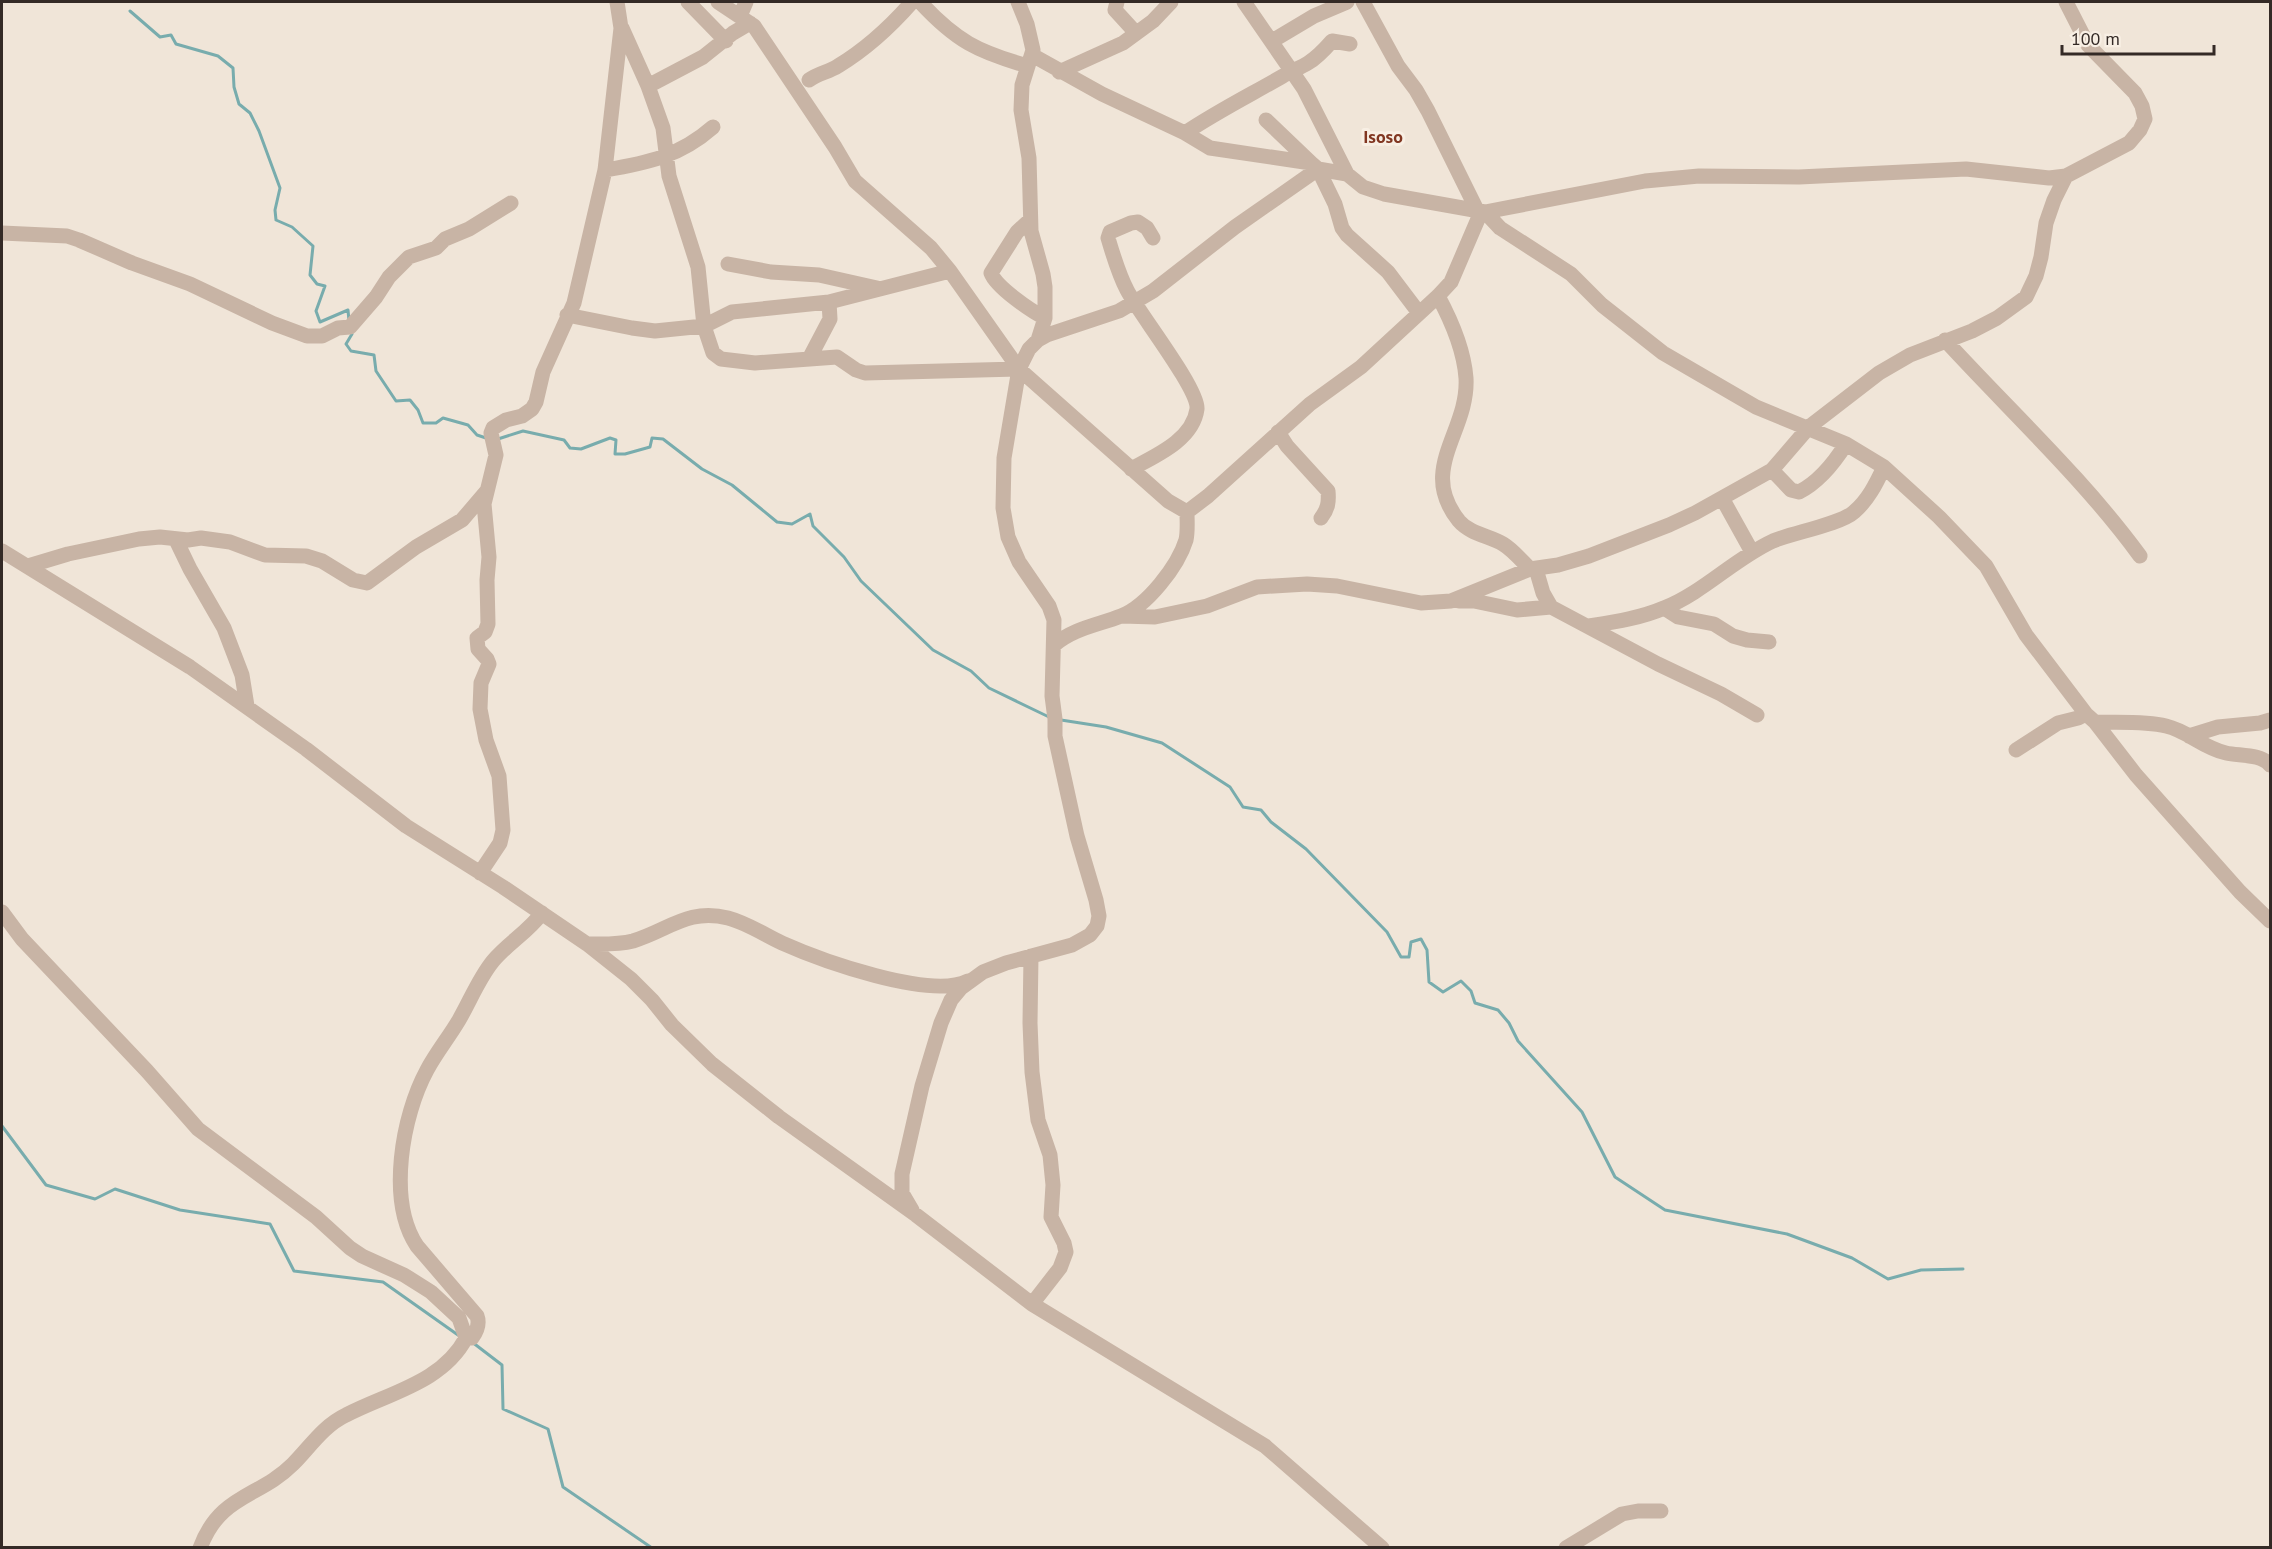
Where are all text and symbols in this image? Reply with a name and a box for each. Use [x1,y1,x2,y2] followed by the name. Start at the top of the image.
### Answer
[2062,18,2214,56] scale bar
[2071,27,2120,50] text: 100 m
[1363,125,1403,148] district label: Isoso

